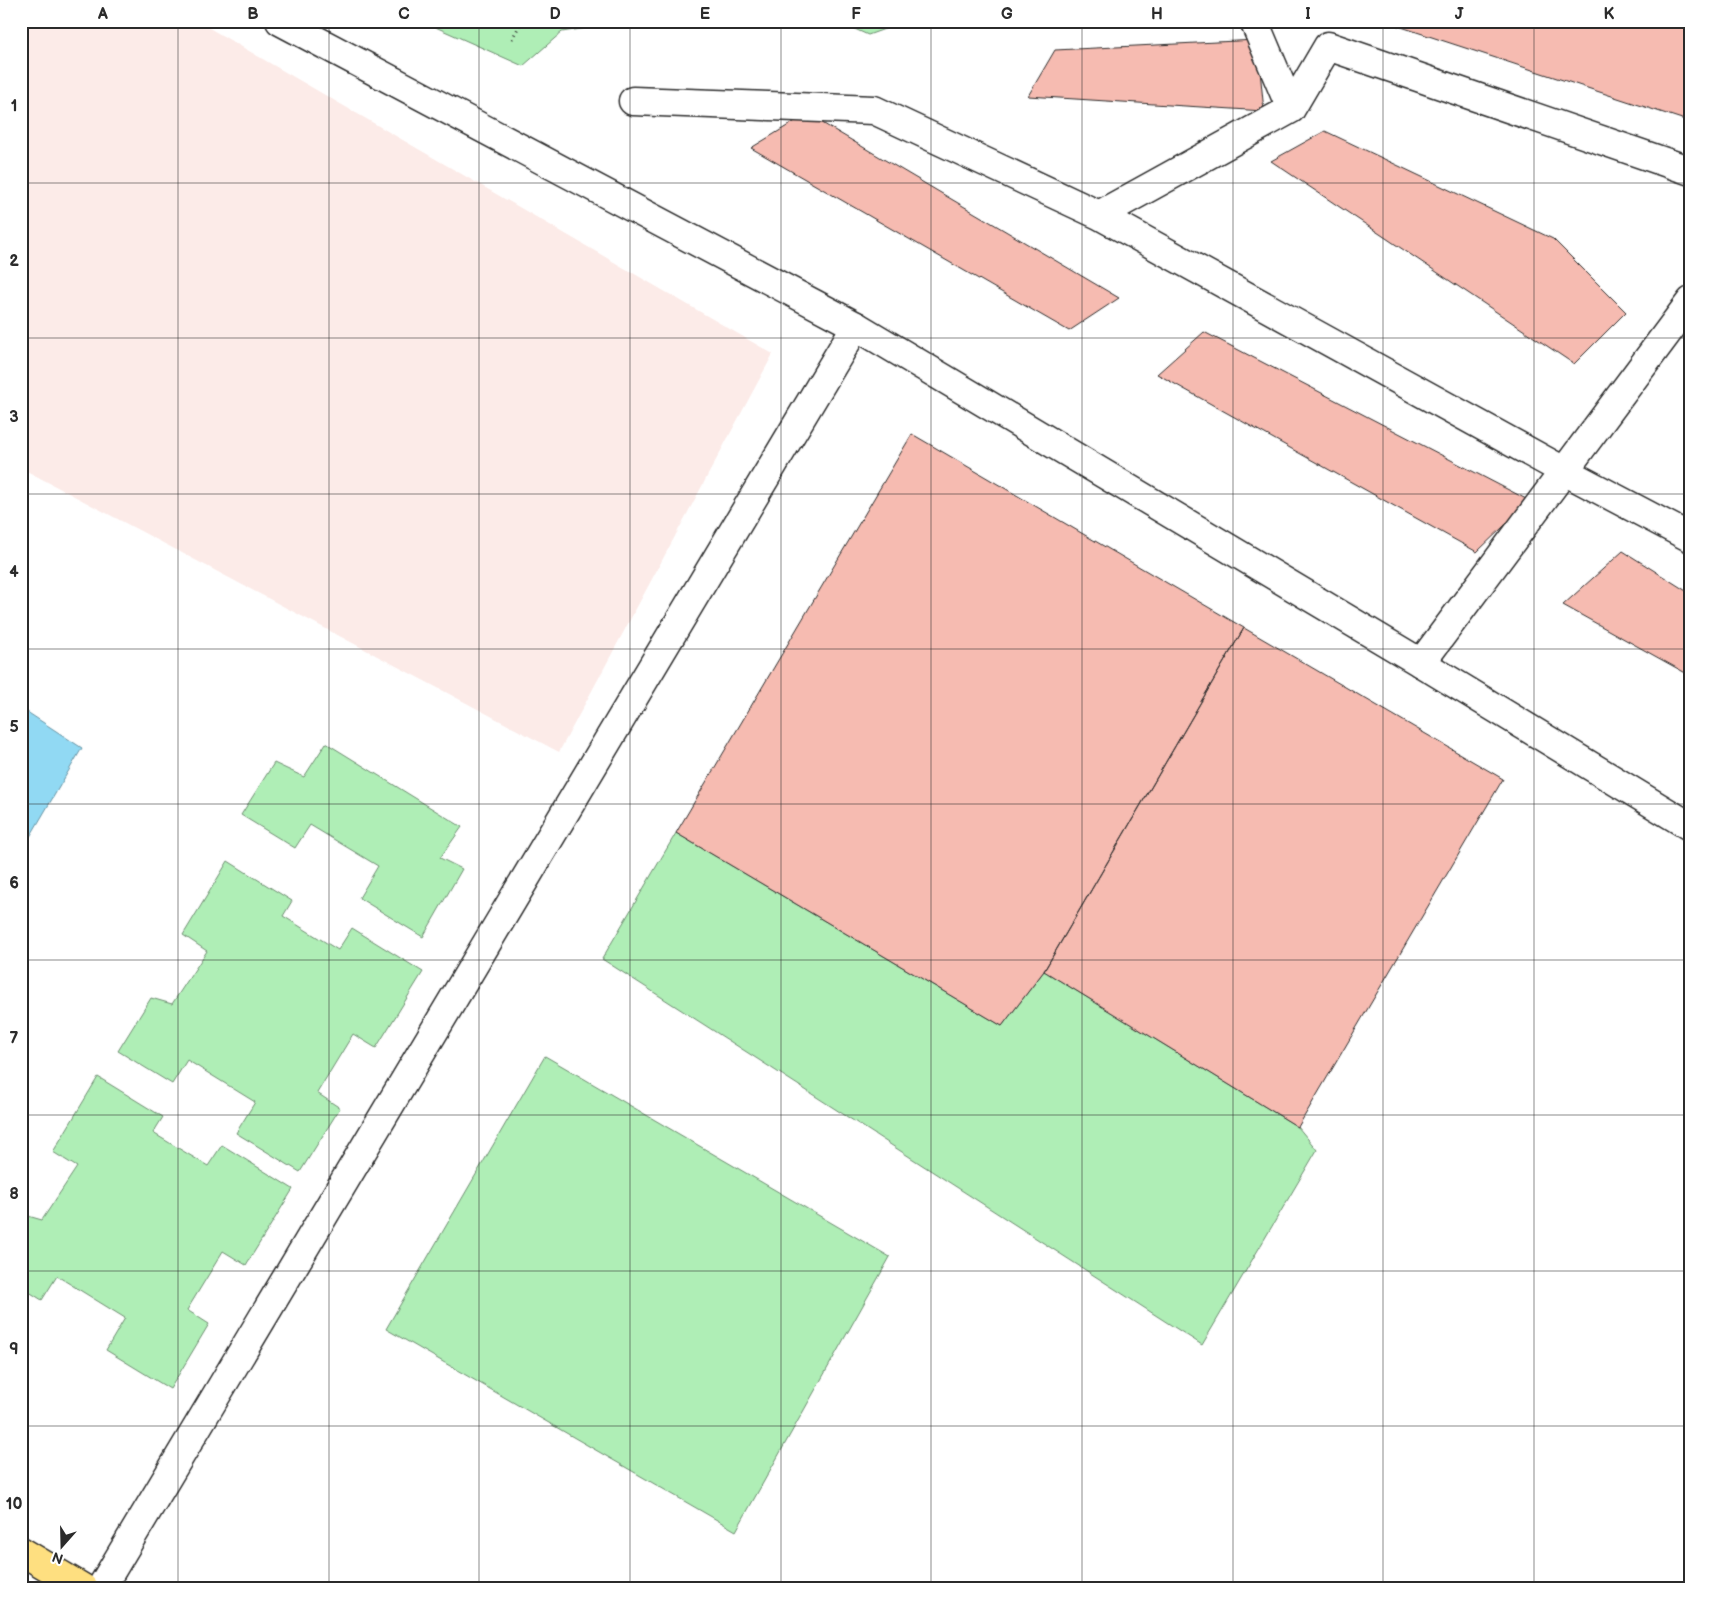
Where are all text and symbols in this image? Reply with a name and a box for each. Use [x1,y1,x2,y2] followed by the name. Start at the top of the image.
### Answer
[97,5,108,24] text: A
[247,5,259,24] text: B
[398,5,410,24] text: C
[549,5,561,24] text: D
[700,5,710,24] text: E
[851,5,861,24] text: F
[1001,5,1013,24] text: G
[1151,5,1163,24] text: H
[1305,5,1311,24] text: I
[1455,5,1464,24] text: J
[1604,5,1615,24] text: K
[11,97,17,116] text: 1
[9,252,19,271] text: 2
[9,408,19,427] text: 3
[9,563,19,582] text: 4
[9,718,19,737] text: 5
[9,874,19,893] text: 6
[10,1029,19,1048] text: 7
[9,1185,19,1204] text: 8
[9,1340,19,1359] text: 9
[6,1495,22,1514] text: 10
[38,1522,88,1572] north arrow
[50,1548,66,1568] text: N

